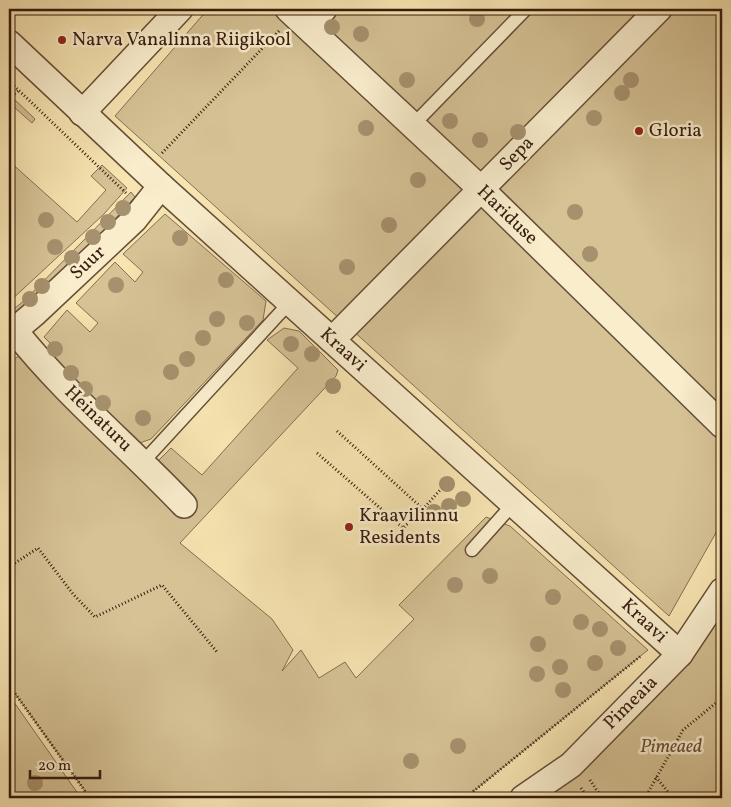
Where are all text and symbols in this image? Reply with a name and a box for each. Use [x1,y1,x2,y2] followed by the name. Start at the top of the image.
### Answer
[72,27,291,53] place label: Narva Vanalinna Riigikool
[56,34,68,46] marker: Narva Vanalinna Riigikool
[649,118,702,144] place label: Gloria
[633,125,645,137] marker: Gloria
[494,131,540,177] street label: Sepa
[471,179,543,251] street label: Hariduse
[65,240,111,286] street label: Suur
[314,322,372,378] street label: Kraavi
[58,380,138,458] street label: Heinaturu
[359,503,459,551] place label: Kraavilinnu Residents
[343,521,355,533] marker: Kraavilinnu Residents
[615,593,673,649] street label: Kraavi
[598,670,664,736] street label: Pimeaia
[640,734,702,760] park label: Pimeaed
[30,747,100,779] scale bar
[38,756,71,777] text: 20 m

